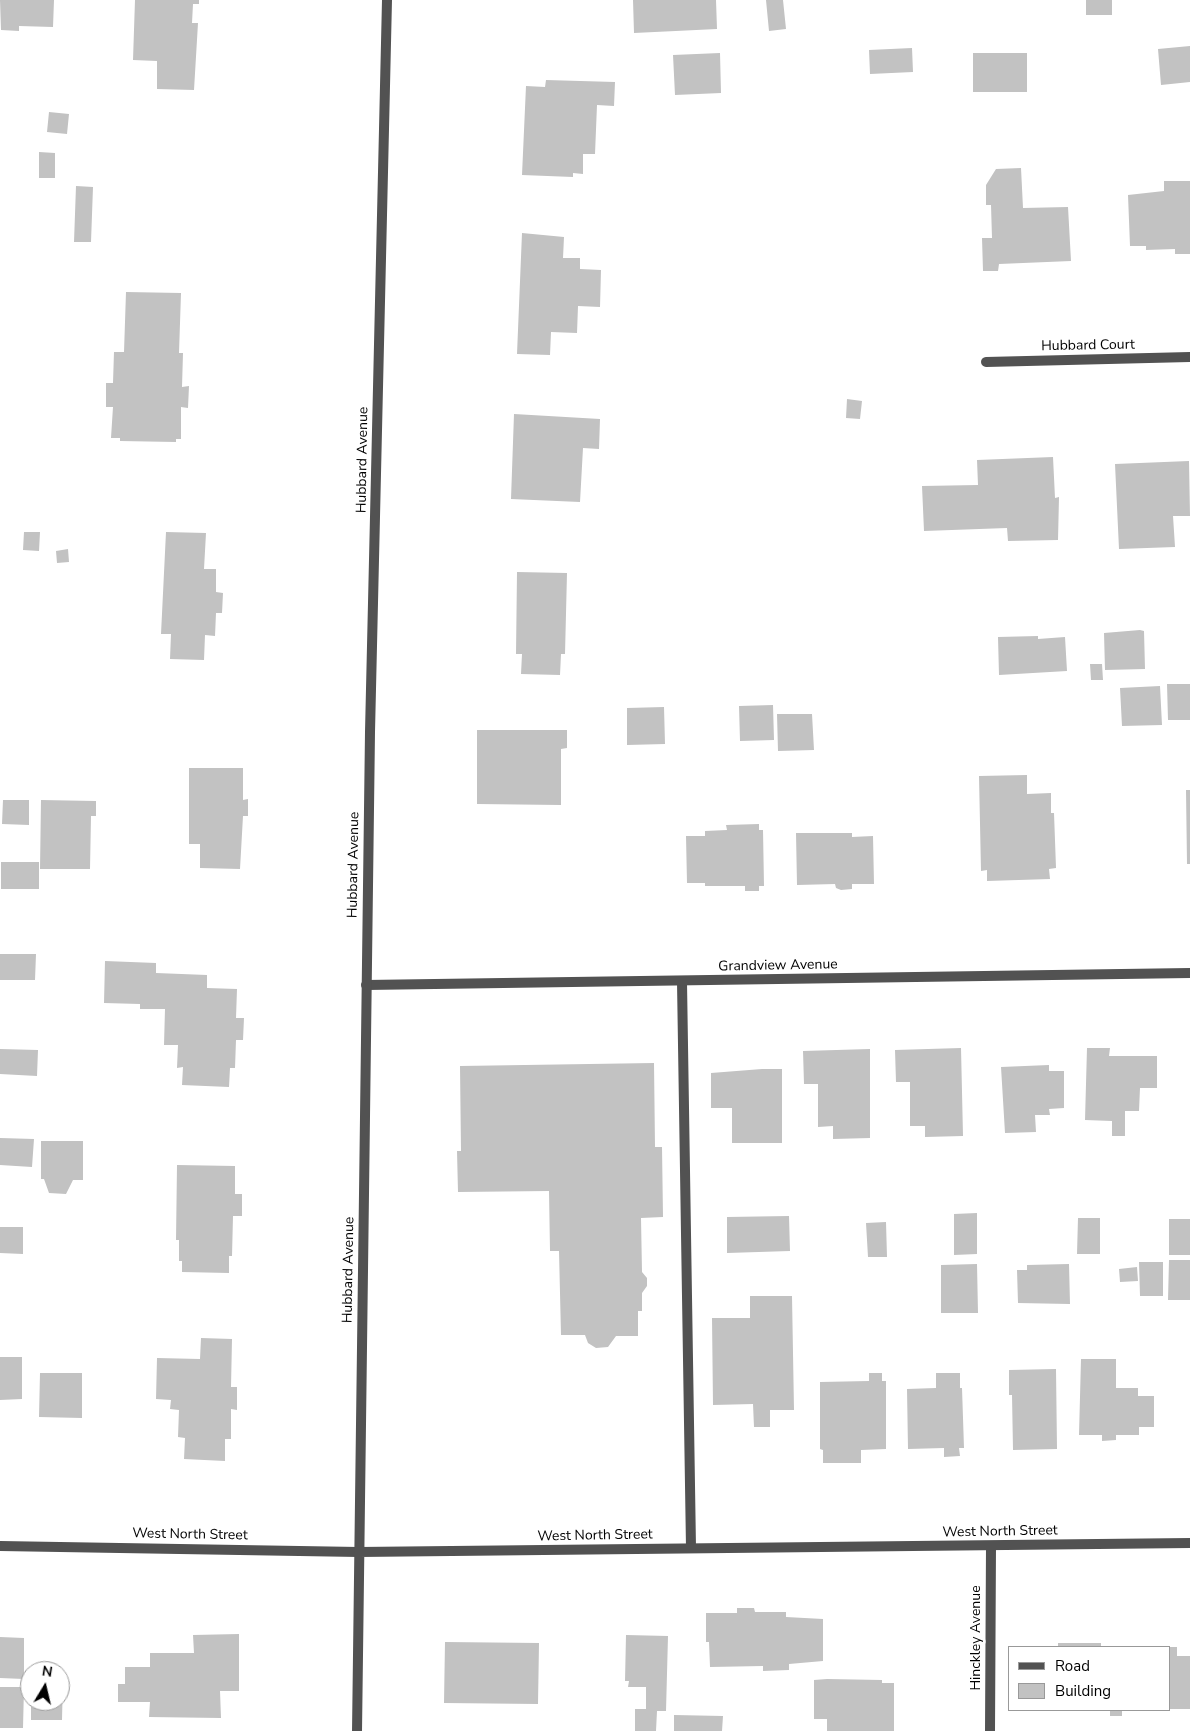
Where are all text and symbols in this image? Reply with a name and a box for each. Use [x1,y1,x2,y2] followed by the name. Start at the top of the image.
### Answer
[1041,337,1135,355] street label: Hubbard Court
[354,407,372,513] street label: Hubbard Avenue
[345,812,363,918] street label: Hubbard Avenue
[718,957,838,975] street label: Grandview Avenue
[340,1217,358,1323] street label: Hubbard Avenue
[942,1523,1058,1541] street label: West North Street
[132,1526,248,1544] street label: West North Street
[537,1527,653,1545] street label: West North Street
[969,1585,985,1691] street label: Hinckley Avenue
[1008,1646,1170,1711] legend
[1055,1656,1090,1676] text: Road
[20,1661,70,1711] north arrow
[41,1661,54,1682] text: N
[1055,1681,1111,1701] text: Building

